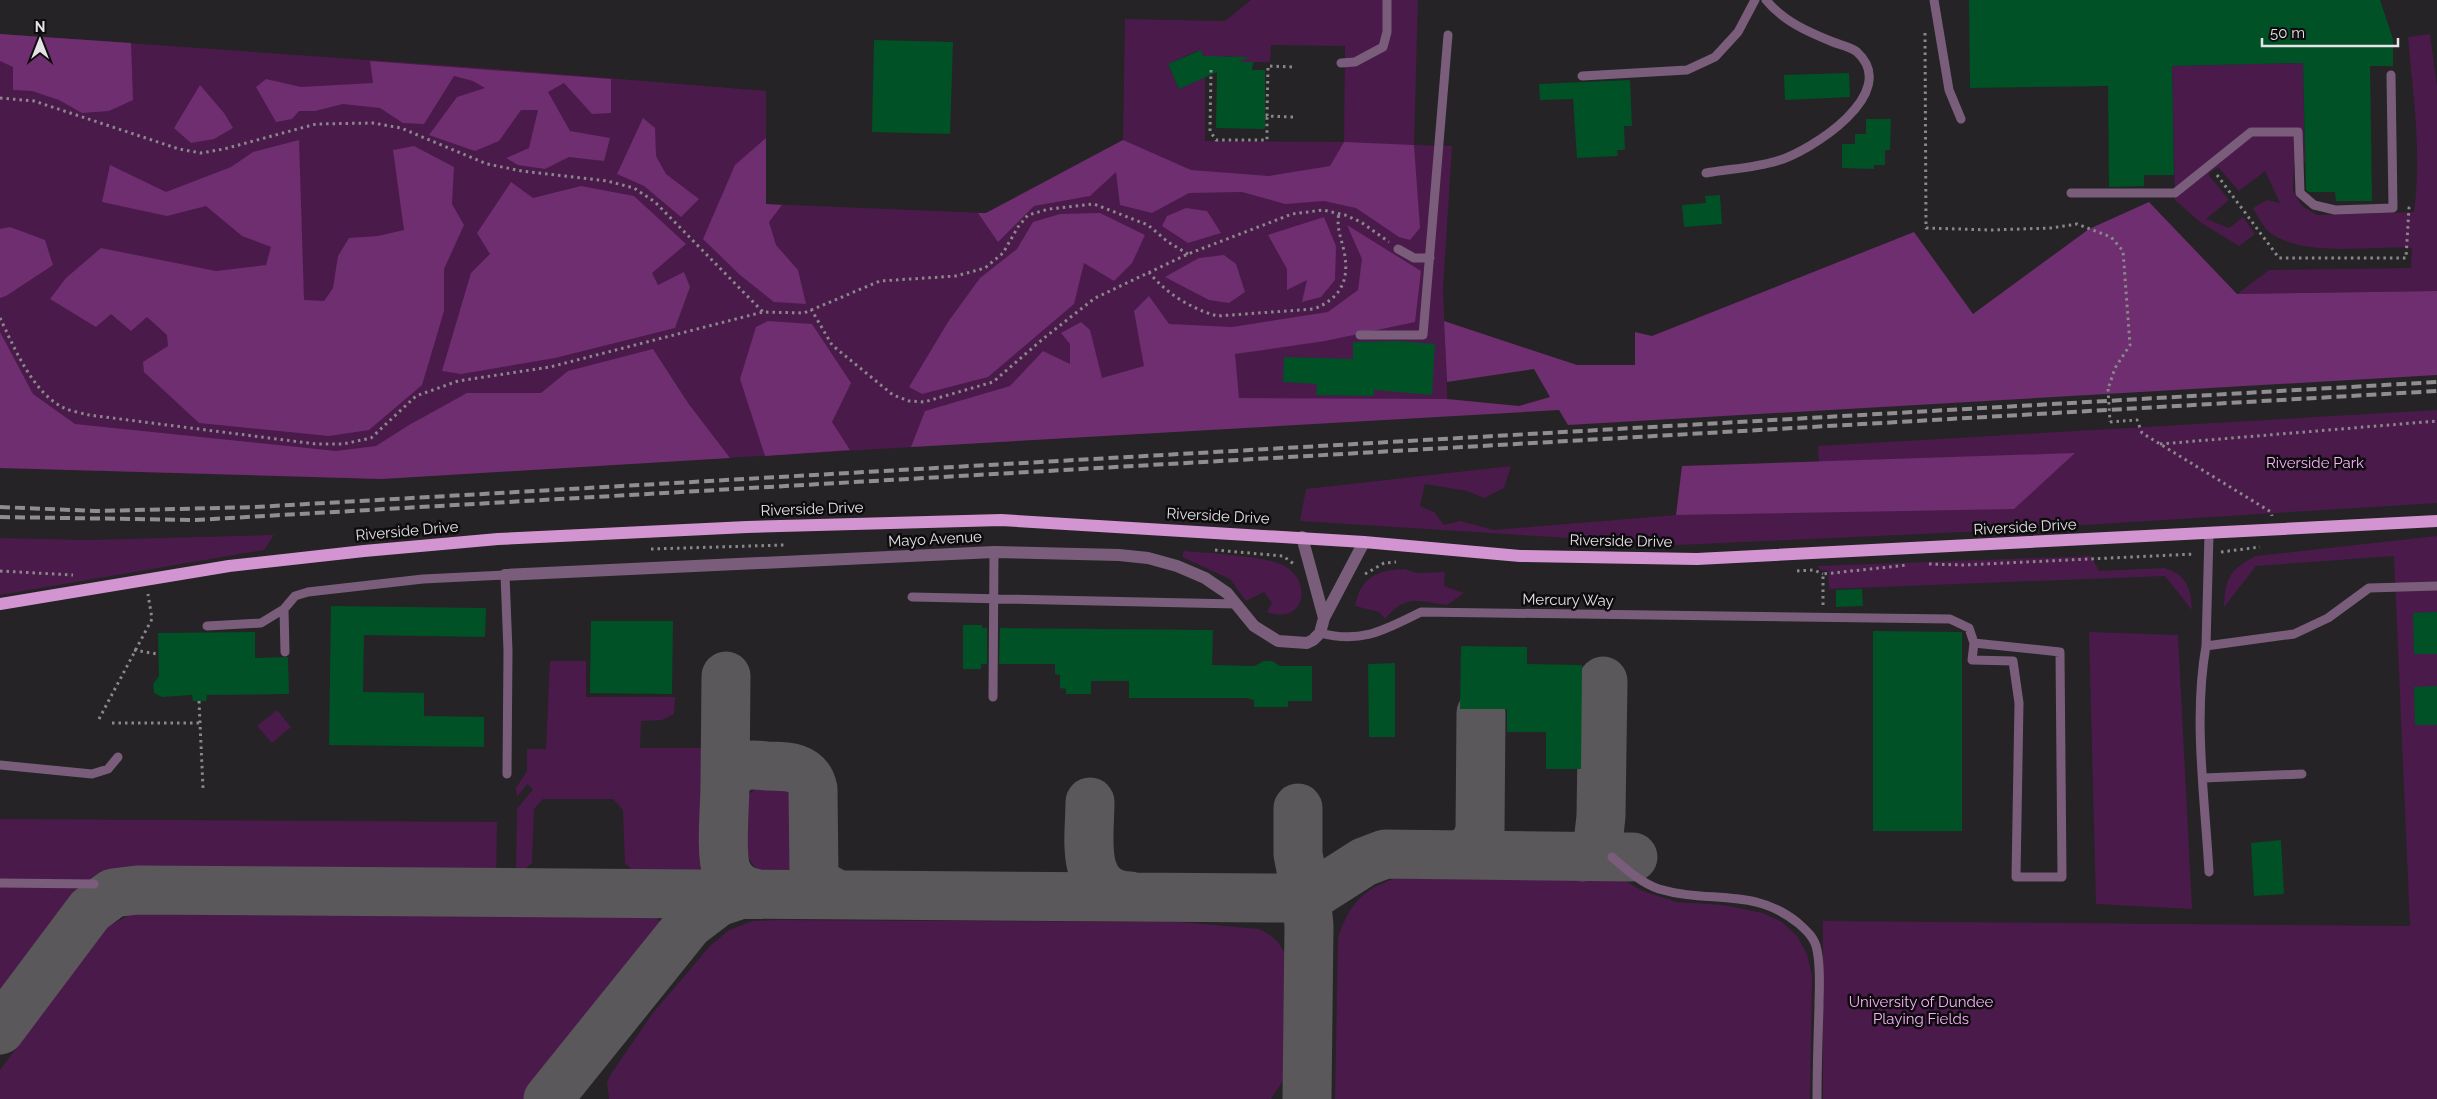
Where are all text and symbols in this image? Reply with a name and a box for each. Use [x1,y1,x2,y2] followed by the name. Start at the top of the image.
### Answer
[15,15,65,65] north arrow
[2262,15,2398,47] scale bar
[35,19,45,35] text: N
[2270,24,2305,42] text: 50 m
[2266,454,2364,472] park label: Riverside Park
[760,498,864,520] street label: Riverside Drive
[1166,504,1270,528] street label: Riverside Drive
[1973,515,2077,539] street label: Riverside Drive
[355,518,459,544] street label: Riverside Drive
[888,528,982,550] street label: Mayo Avenue
[1569,531,1673,551] street label: Riverside Drive
[1522,590,1614,610] street label: Mercury Way
[1849,993,1994,1028] park label: University of Dundee Playing Fields

